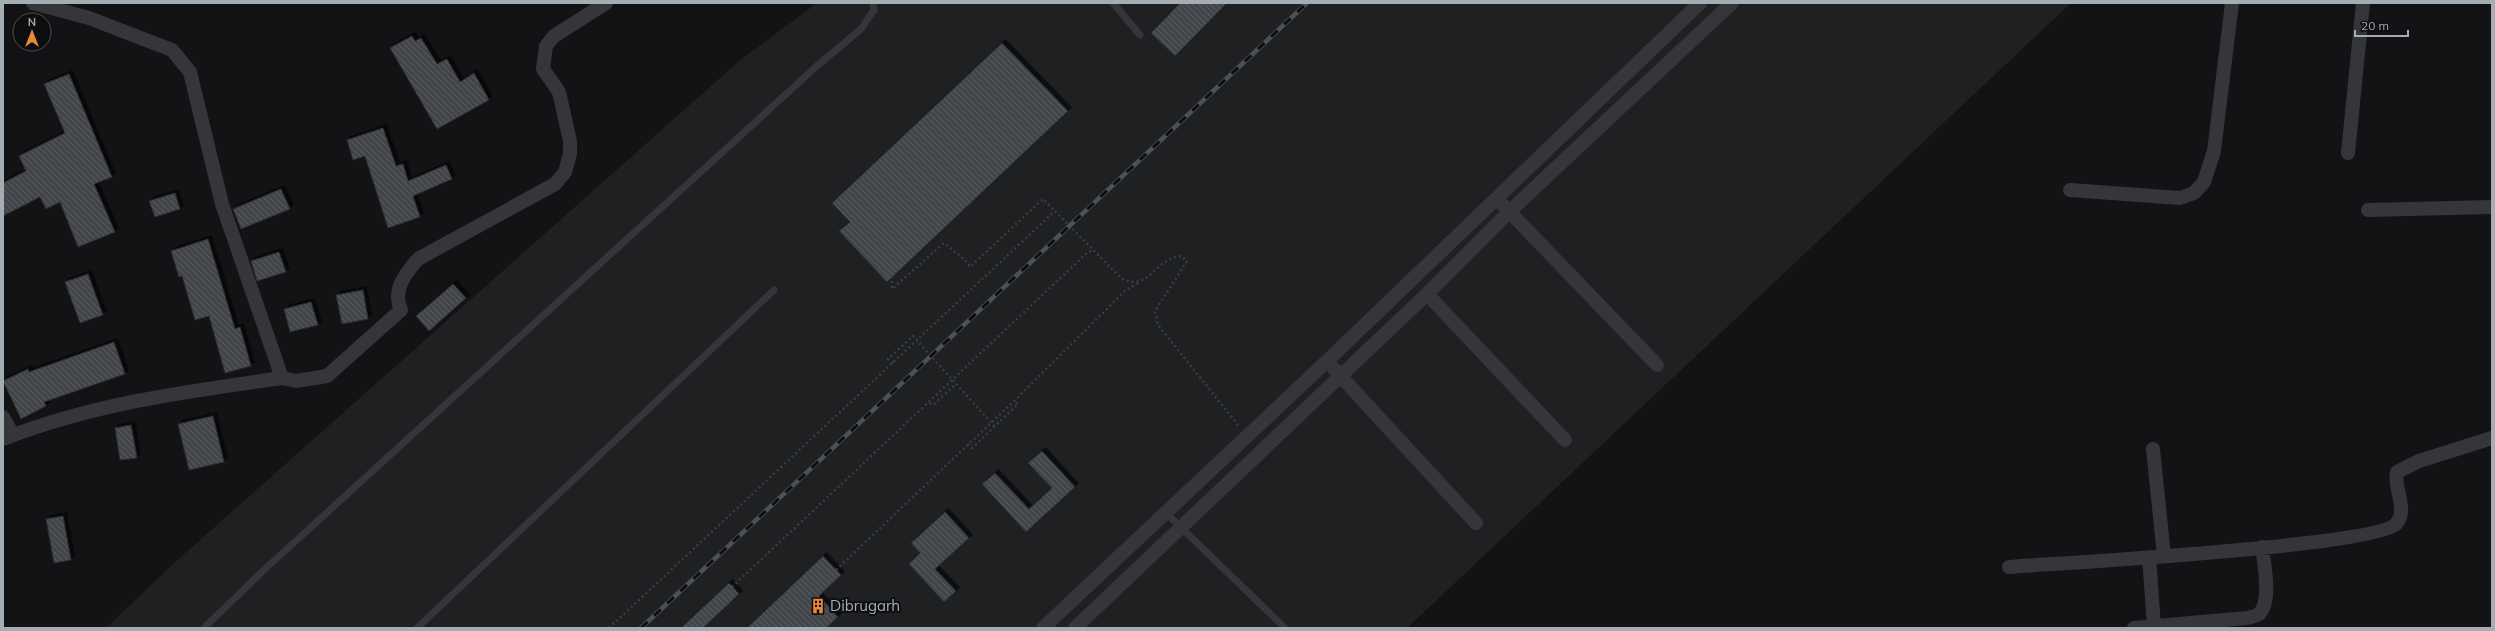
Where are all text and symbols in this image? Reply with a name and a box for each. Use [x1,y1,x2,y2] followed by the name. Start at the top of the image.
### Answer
[12,12,52,52] north arrow
[2355,12,2408,38] scale bar
[28,15,36,29] text: N
[2361,18,2389,33] text: 20 m
[830,596,900,615] place label: Dibrugarh
[809,597,827,615] building icon: Dibrugarh

